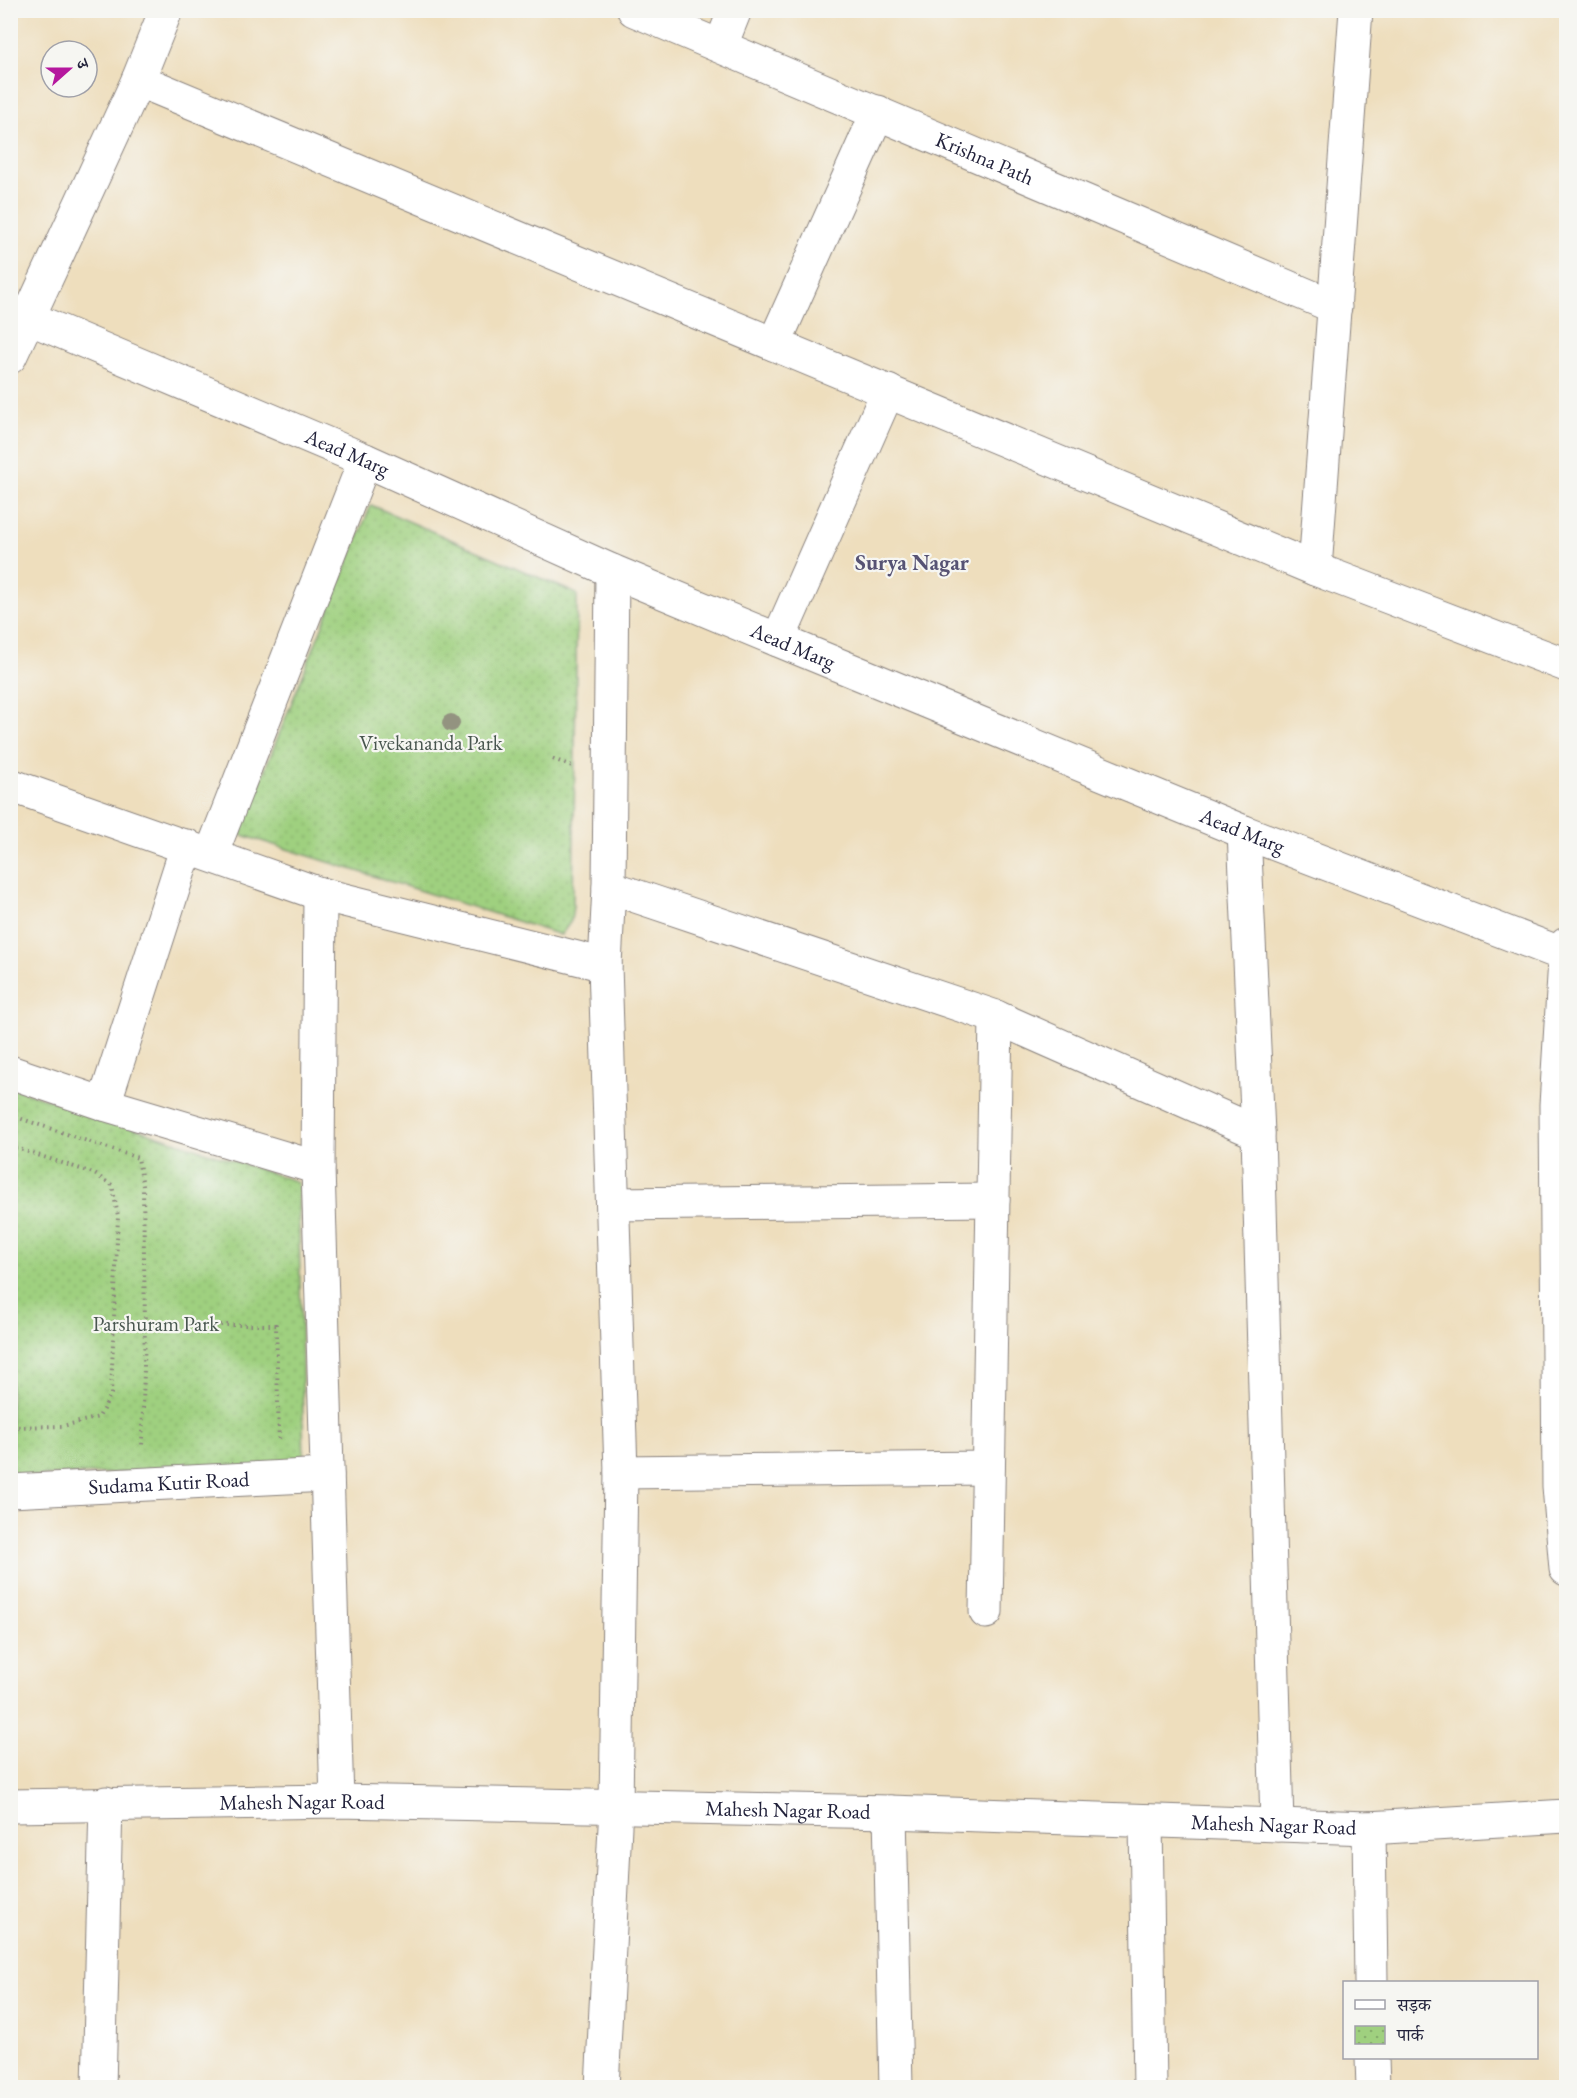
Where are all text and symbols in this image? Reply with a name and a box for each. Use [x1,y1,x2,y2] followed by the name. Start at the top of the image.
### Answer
[39,39,99,99] north arrow
[71,55,94,73] text: उ
[932,125,1038,191] street label: Krishna Path
[300,422,394,483] street label: Aead Marg
[855,548,970,577] district label: Surya Nagar
[746,616,840,675] street label: Aead Marg
[359,729,504,756] park label: Vivekananda Park
[1195,801,1290,860] street label: Aead Marg
[93,1310,220,1337] park label: Parshuram Park
[88,1465,250,1500] street label: Sudama Kutir Road
[219,1787,385,1816] street label: Mahesh Nagar Road
[705,1794,871,1825] street label: Mahesh Nagar Road
[1190,1808,1357,1841] street label: Mahesh Nagar Road
[1343,1981,1538,2059] legend
[1396,1993,1432,2016] text: सड़क
[1396,2023,1425,2046] text: पार्क

